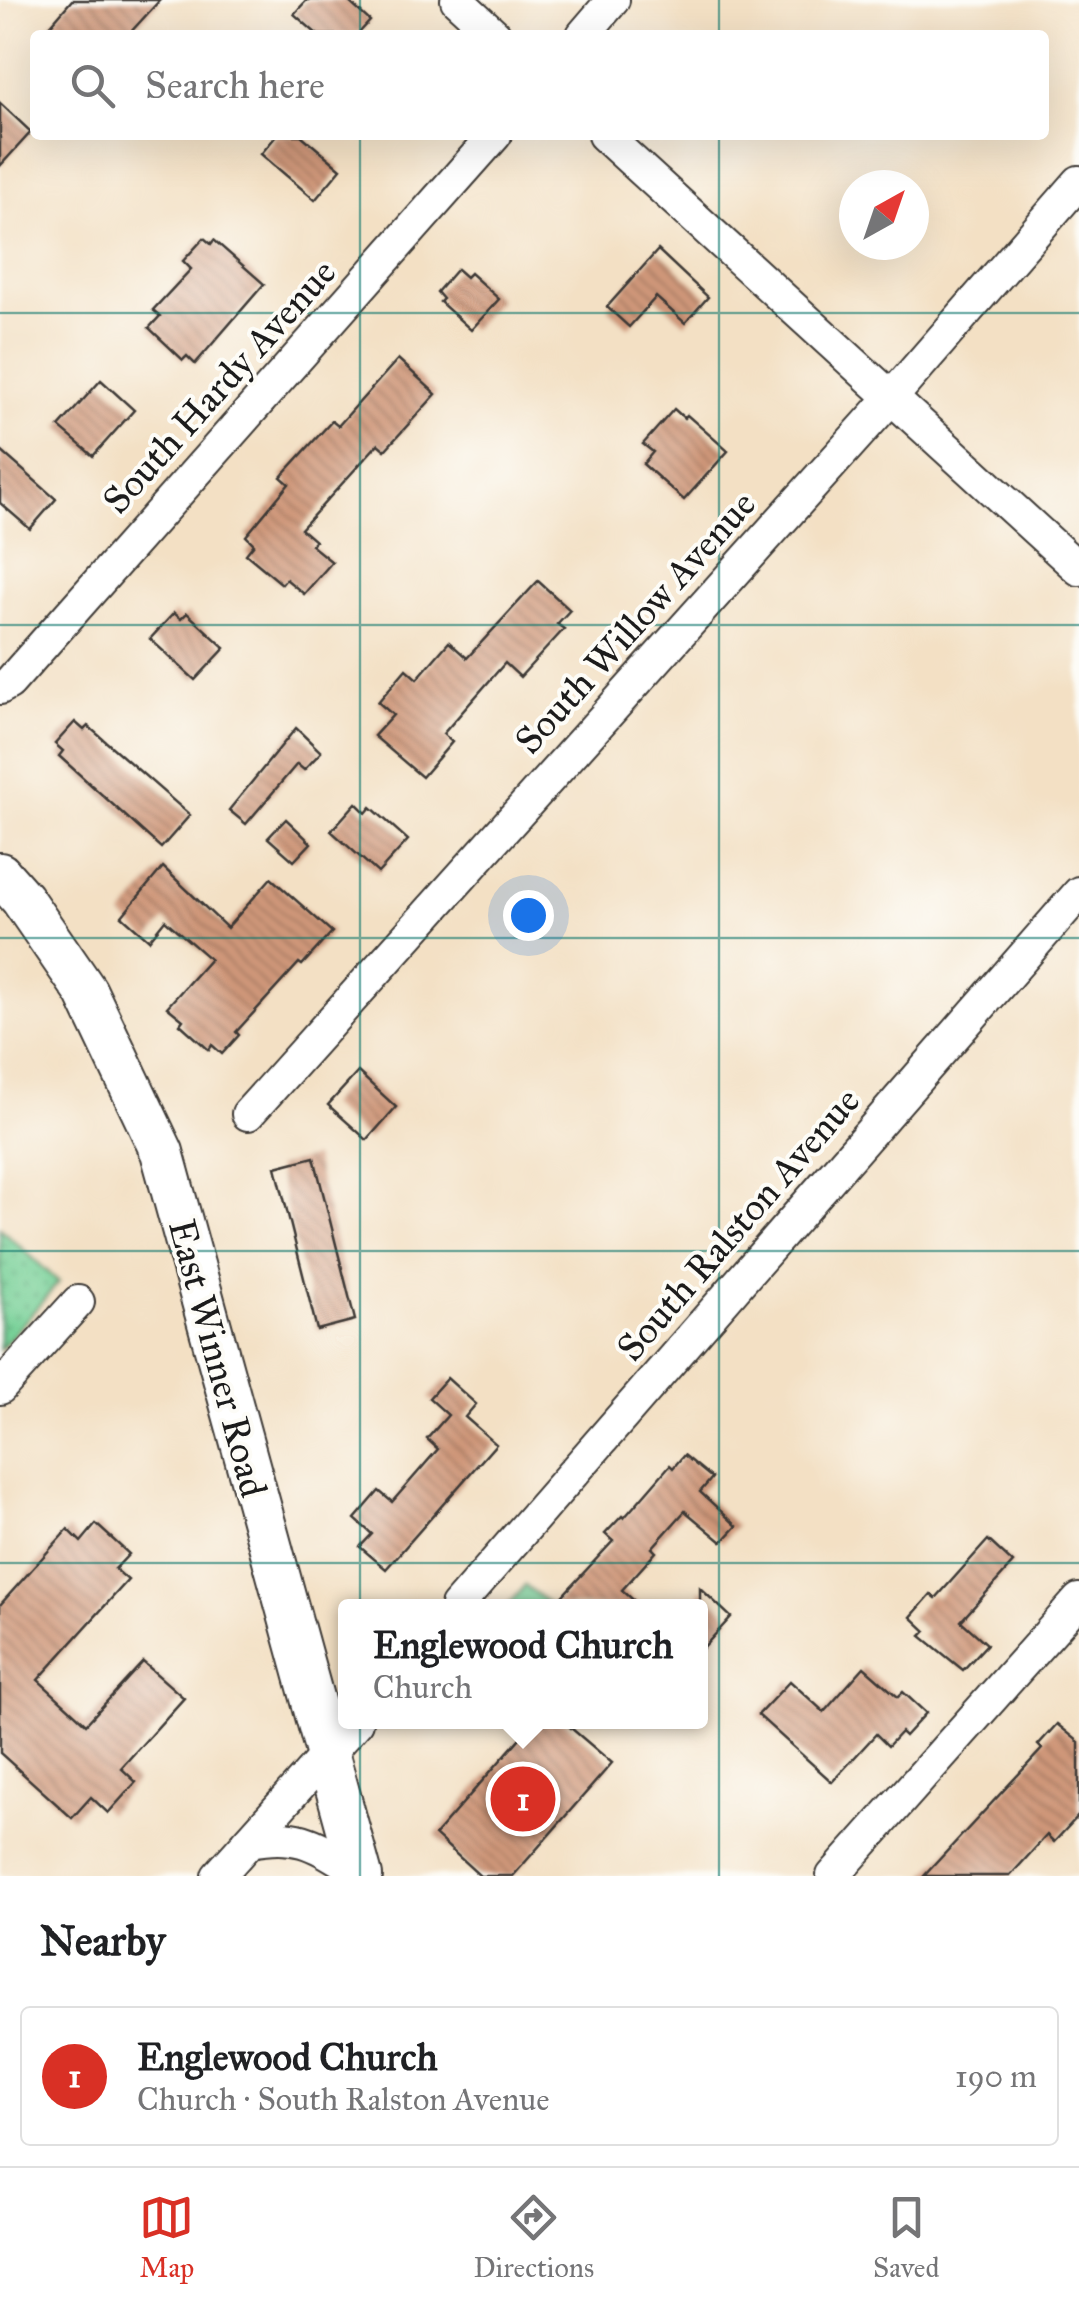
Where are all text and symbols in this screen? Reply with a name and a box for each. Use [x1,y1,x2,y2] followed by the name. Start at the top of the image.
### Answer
[30,30,1049,140] search box
[65,58,120,113] icon: search
[145,62,325,108] text: Search here
[839,170,929,260] north arrow
[93,249,345,523] street label: South Hardy Avenue
[505,481,765,763] street label: South Willow Avenue
[503,890,554,941] your location
[607,1078,869,1370] street label: South Ralston Avenue
[159,1214,277,1502] street label: East Winner Road
[338,1599,708,1729] popup
[373,1622,673,1668] text: Englewood Church
[373,1668,472,1707] text: Church
[490,1762,556,1836] pin: 1
[40,1915,165,1967] text: Nearby
[137,2034,438,2080] text: Englewood Church
[68,2057,81,2096] text: 1
[955,2057,1037,2096] text: 190 m
[137,2080,550,2119] text: Church · South Ralston Avenue
[139,2190,194,2285] tab: Map
[473,2190,594,2285] tab: Directions
[873,2190,940,2285] tab: Saved

